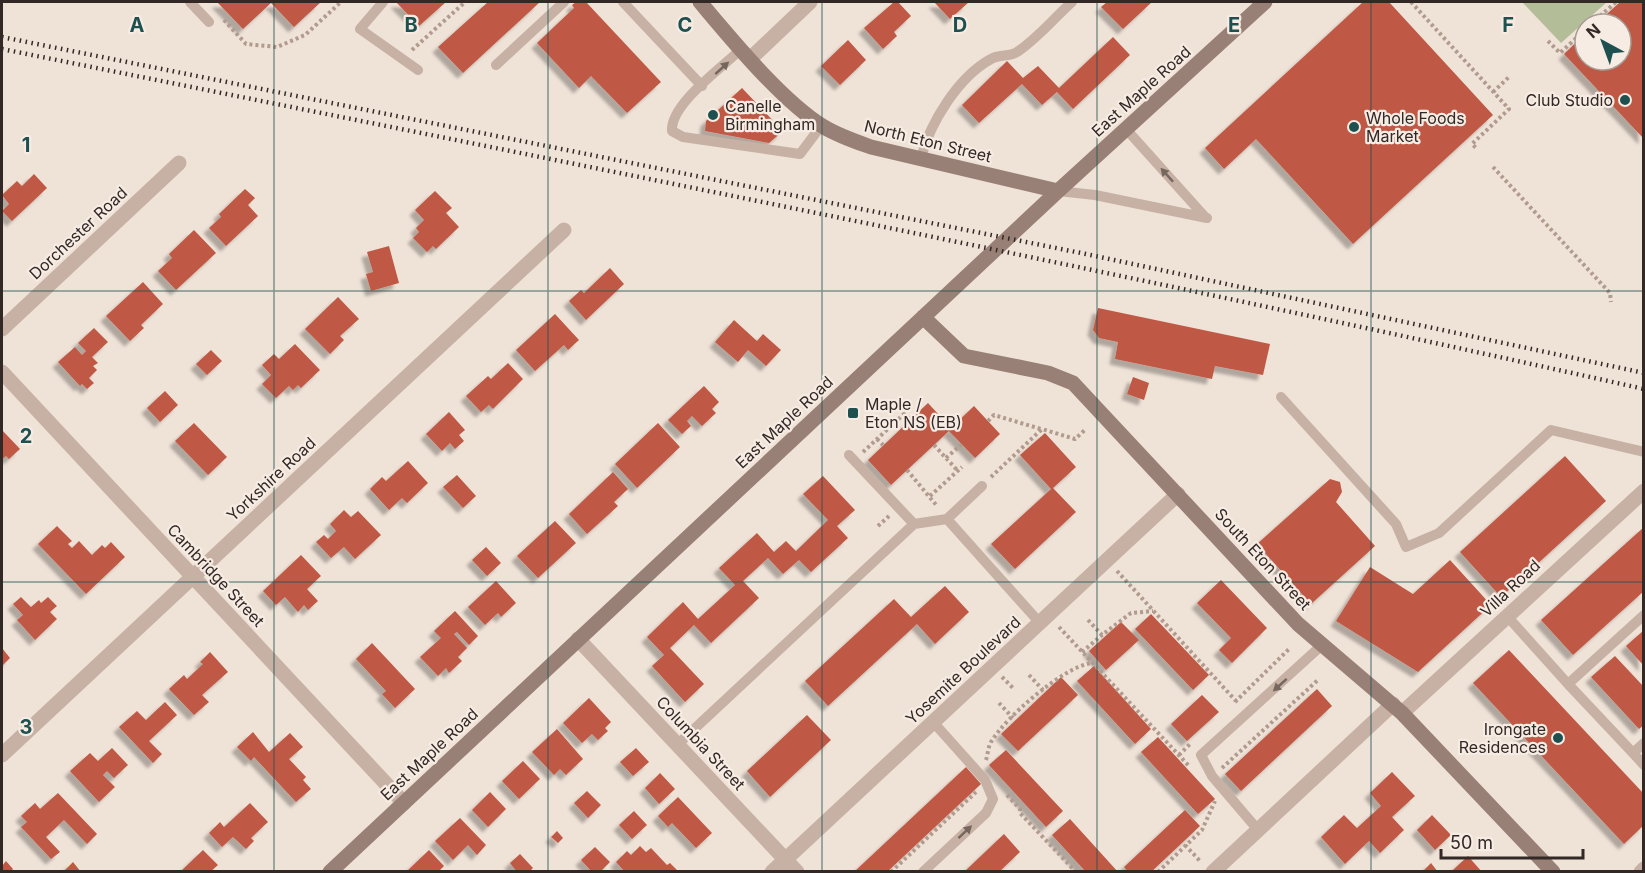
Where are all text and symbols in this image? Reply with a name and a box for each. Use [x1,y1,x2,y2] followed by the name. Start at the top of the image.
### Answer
[1573,12,1633,72] north arrow
[130,13,145,37] text: A
[404,13,418,37] text: B
[678,13,692,37] text: C
[953,13,967,37] text: D
[1228,13,1240,37] text: E
[1502,13,1514,37] text: F
[1582,19,1604,42] text: N
[1087,41,1195,141] street label: East Maple Road
[714,62,729,75] one-way arrow
[1525,90,1613,110] place label: Club Studio
[1618,93,1632,107] marker: Club Studio
[725,96,815,134] place label: Canelle Birmingham
[706,108,720,122] marker: Canelle Birmingham
[1366,108,1465,146] place label: Whole Foods Market
[862,116,994,166] street label: North Eton Street
[1347,120,1361,134] marker: Whole Foods Market
[22,133,30,157] text: 1
[1161,168,1174,183] one-way arrow
[25,182,131,284] street label: Dorchester Road
[731,372,837,472] street label: East Maple Road
[865,394,962,432] place label: Maple / Eton NS (EB)
[846,406,860,420] marker: Maple / Eton NS (EB)
[20,424,32,448] text: 2
[222,433,320,525] street label: Yorkshire Road
[1211,504,1315,614] street label: South Eton Street
[163,519,269,631] street label: Cambridge Street
[1476,555,1544,621] street label: Villa Road
[901,612,1025,728] street label: Yosemite Boulevard
[1273,678,1288,691] one-way arrow
[652,692,750,794] street label: Columbia Street
[376,704,482,804] street label: East Maple Road
[20,715,32,739] text: 3
[1459,719,1546,757] place label: Irongate Residences
[1551,731,1565,745] marker: Irongate Residences
[1441,822,1584,860] scale bar
[958,825,973,839] one-way arrow
[1450,832,1493,853] text: 50 m

